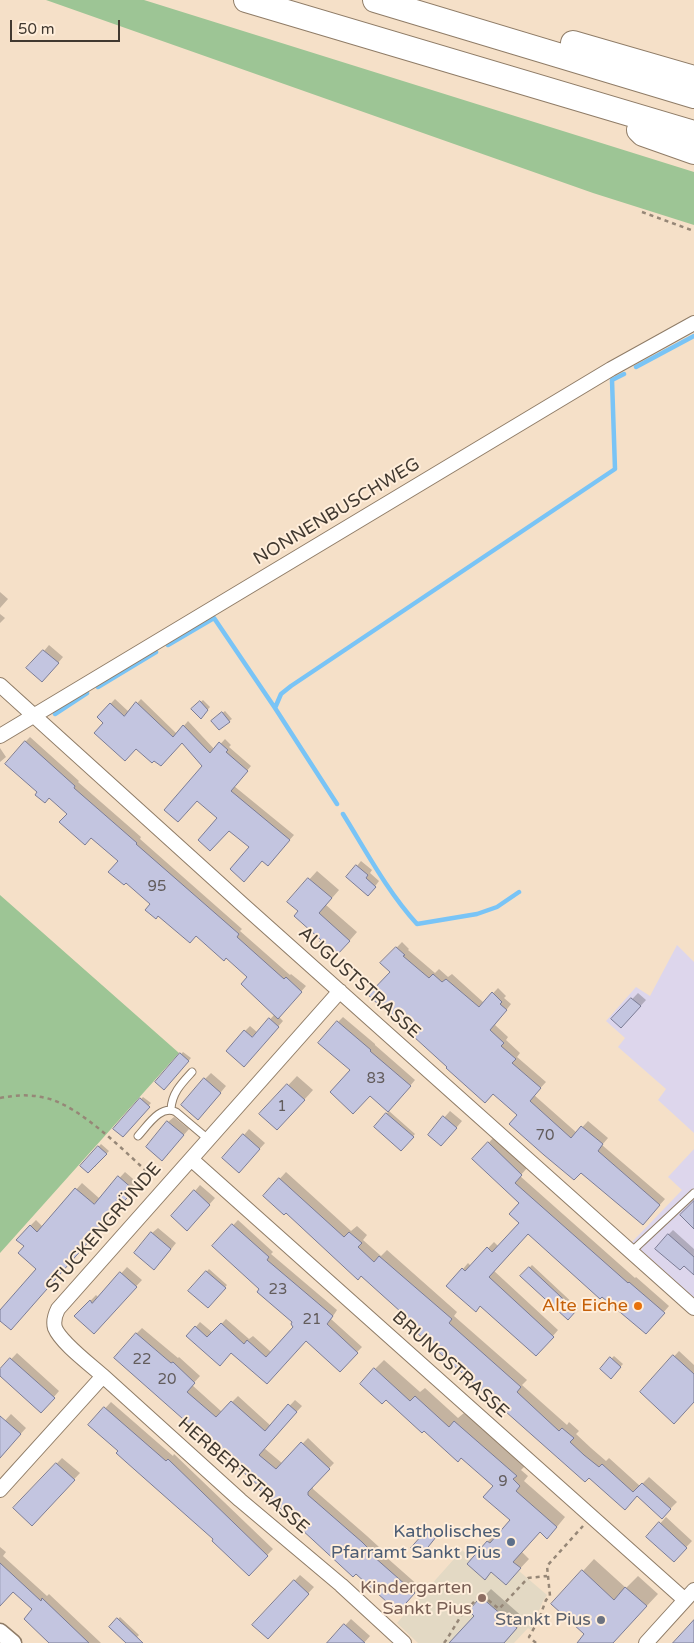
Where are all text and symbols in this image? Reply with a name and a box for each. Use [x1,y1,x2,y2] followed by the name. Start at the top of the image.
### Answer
[12,10,122,42] scale bar
[18,20,55,38] text: 50 m
[250,454,424,570] street label: NONNENBUSCHWEG
[148,878,166,896] house number: 95
[294,923,424,1043] street label: AUGUSTSTRASSE
[367,1070,385,1088] house number: 83
[277,1098,287,1116] house number: 1
[536,1127,554,1145] house number: 70
[42,1159,166,1297] street label: STUCKENGRÜNDE
[269,1281,287,1299] house number: 23
[542,1295,628,1317] place label: Alte Eiche
[632,1300,644,1312] marker: Alte Eiche
[387,1307,513,1423] street label: BRUNOSTRASSE
[303,1311,321,1329] house number: 21
[133,1351,151,1369] house number: 22
[158,1371,176,1389] house number: 20
[173,1413,313,1539] street label: HERBERTSTRASSE
[498,1473,508,1491] house number: 9
[331,1521,501,1564] place label: Katholisches Pfarramt Sankt Pius
[505,1536,517,1548] marker: Katholisches Pfarramt Sankt Pius
[360,1577,472,1620] place label: Kindergarten Sankt Pius
[476,1592,488,1604] marker: Kindergarten Sankt Pius
[495,1609,591,1631] place label: Stankt Pius
[595,1614,607,1626] marker: Stankt Pius

